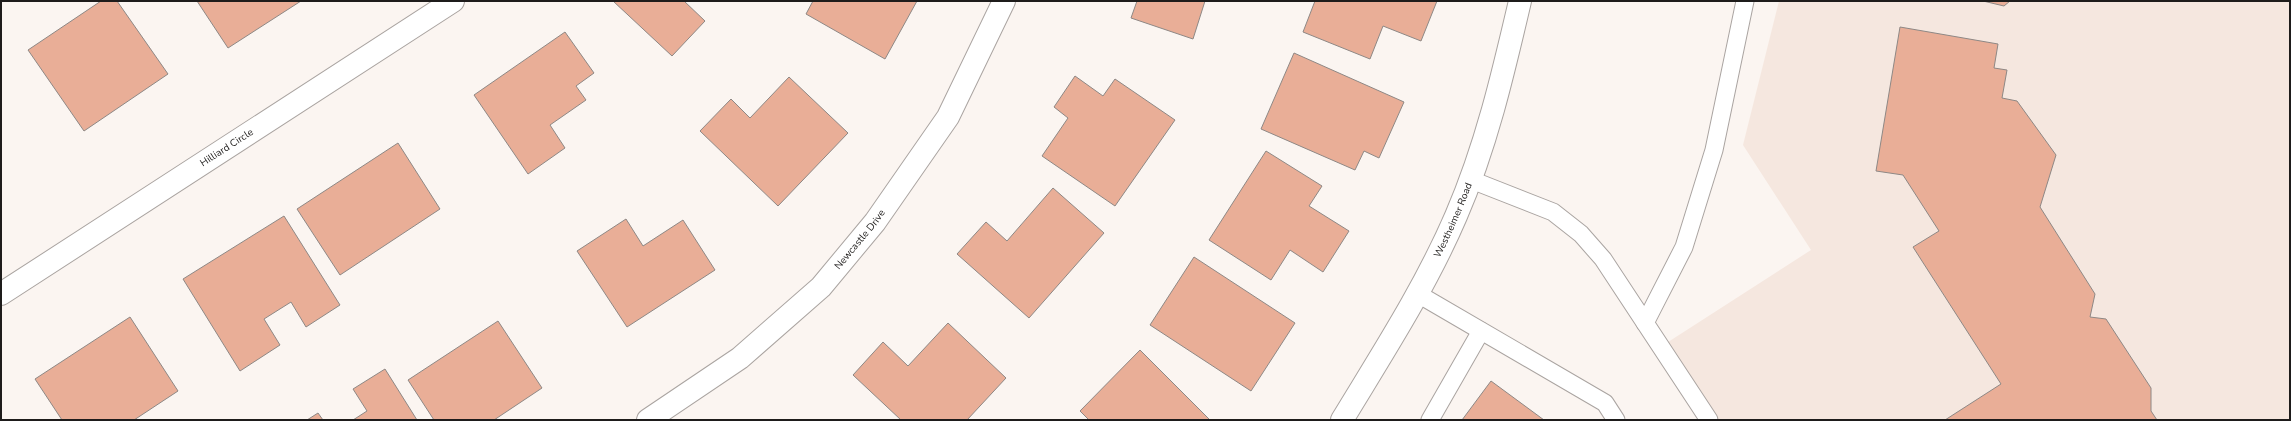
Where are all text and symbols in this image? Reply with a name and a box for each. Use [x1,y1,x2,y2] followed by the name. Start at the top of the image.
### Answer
[197,125,256,170] street label: Hilliard Circle
[1431,180,1476,260] street label: Westheimer Road
[831,207,889,273] street label: Newcastle Drive

